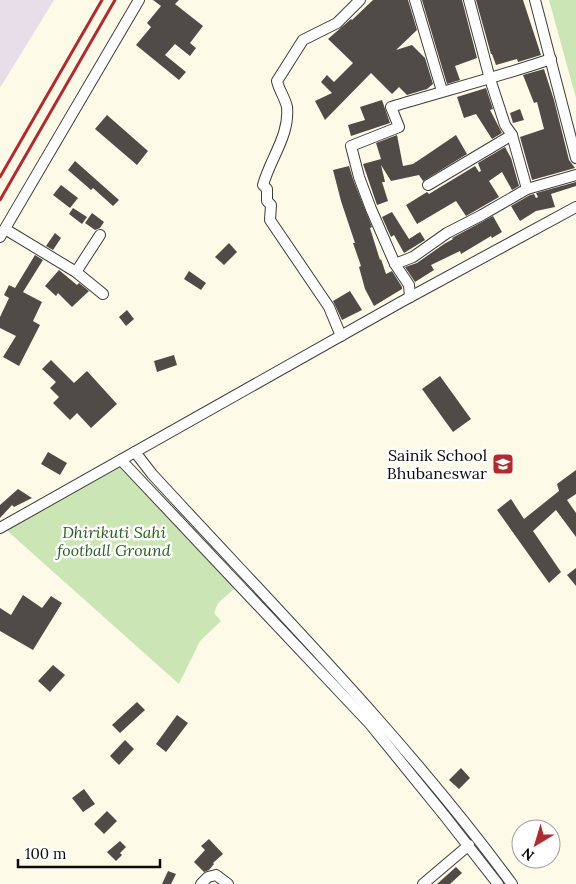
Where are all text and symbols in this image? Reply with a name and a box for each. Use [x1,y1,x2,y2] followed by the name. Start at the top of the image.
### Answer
[387,445,487,483] place label: Sainik School Bhubaneswar
[491,452,515,476] school or university icon: Sainik School Bhubaneswar
[55,522,171,560] park label: Dhirikuti Sahi football Ground
[511,819,561,869] north arrow
[18,836,160,868] scale bar
[25,844,66,863] text: 100 m
[518,844,538,865] text: N

